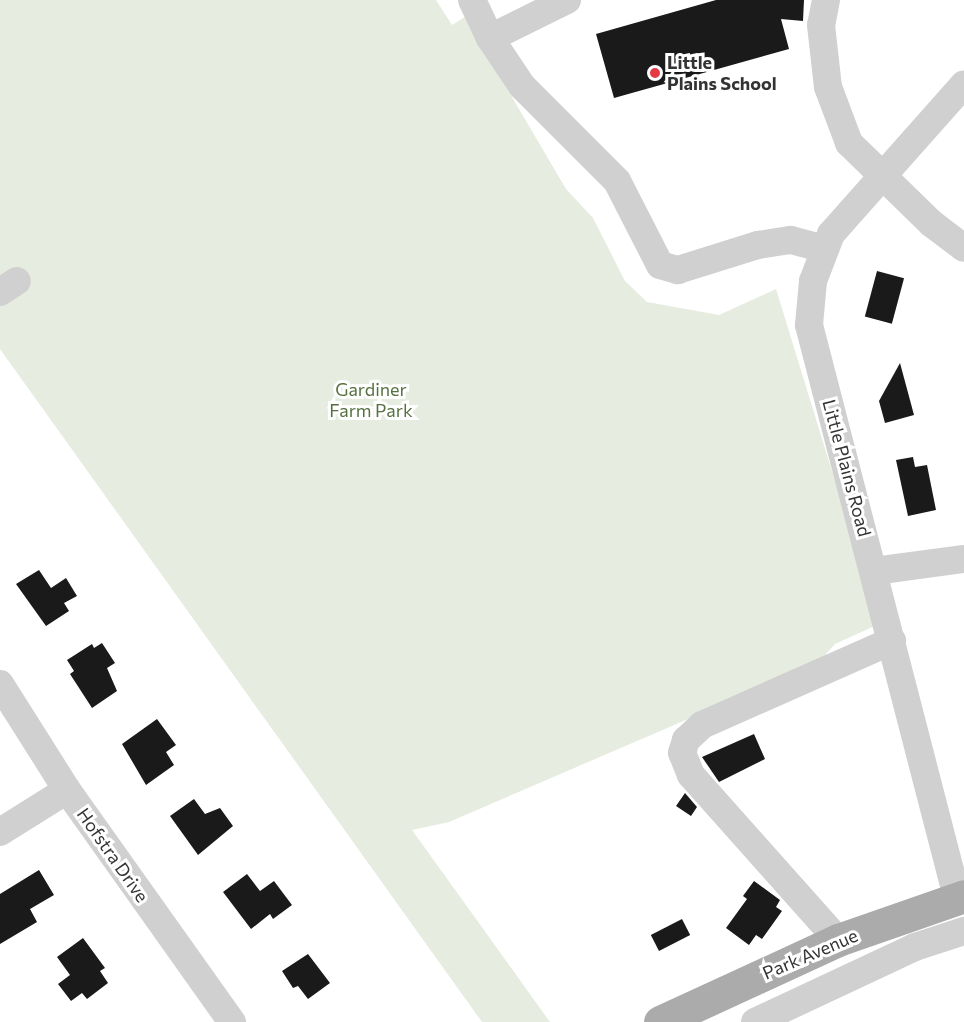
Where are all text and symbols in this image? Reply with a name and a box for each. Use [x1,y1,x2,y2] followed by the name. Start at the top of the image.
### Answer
[667,52,777,94] place label: Little Plains School
[648,66,662,80] marker: Little Plains School
[329,379,413,422] park label: Gardiner Farm Park
[818,397,876,539] street label: Little Plains Road
[73,804,153,906] street label: Hofstra Drive
[759,924,861,984] street label: Park Avenue

